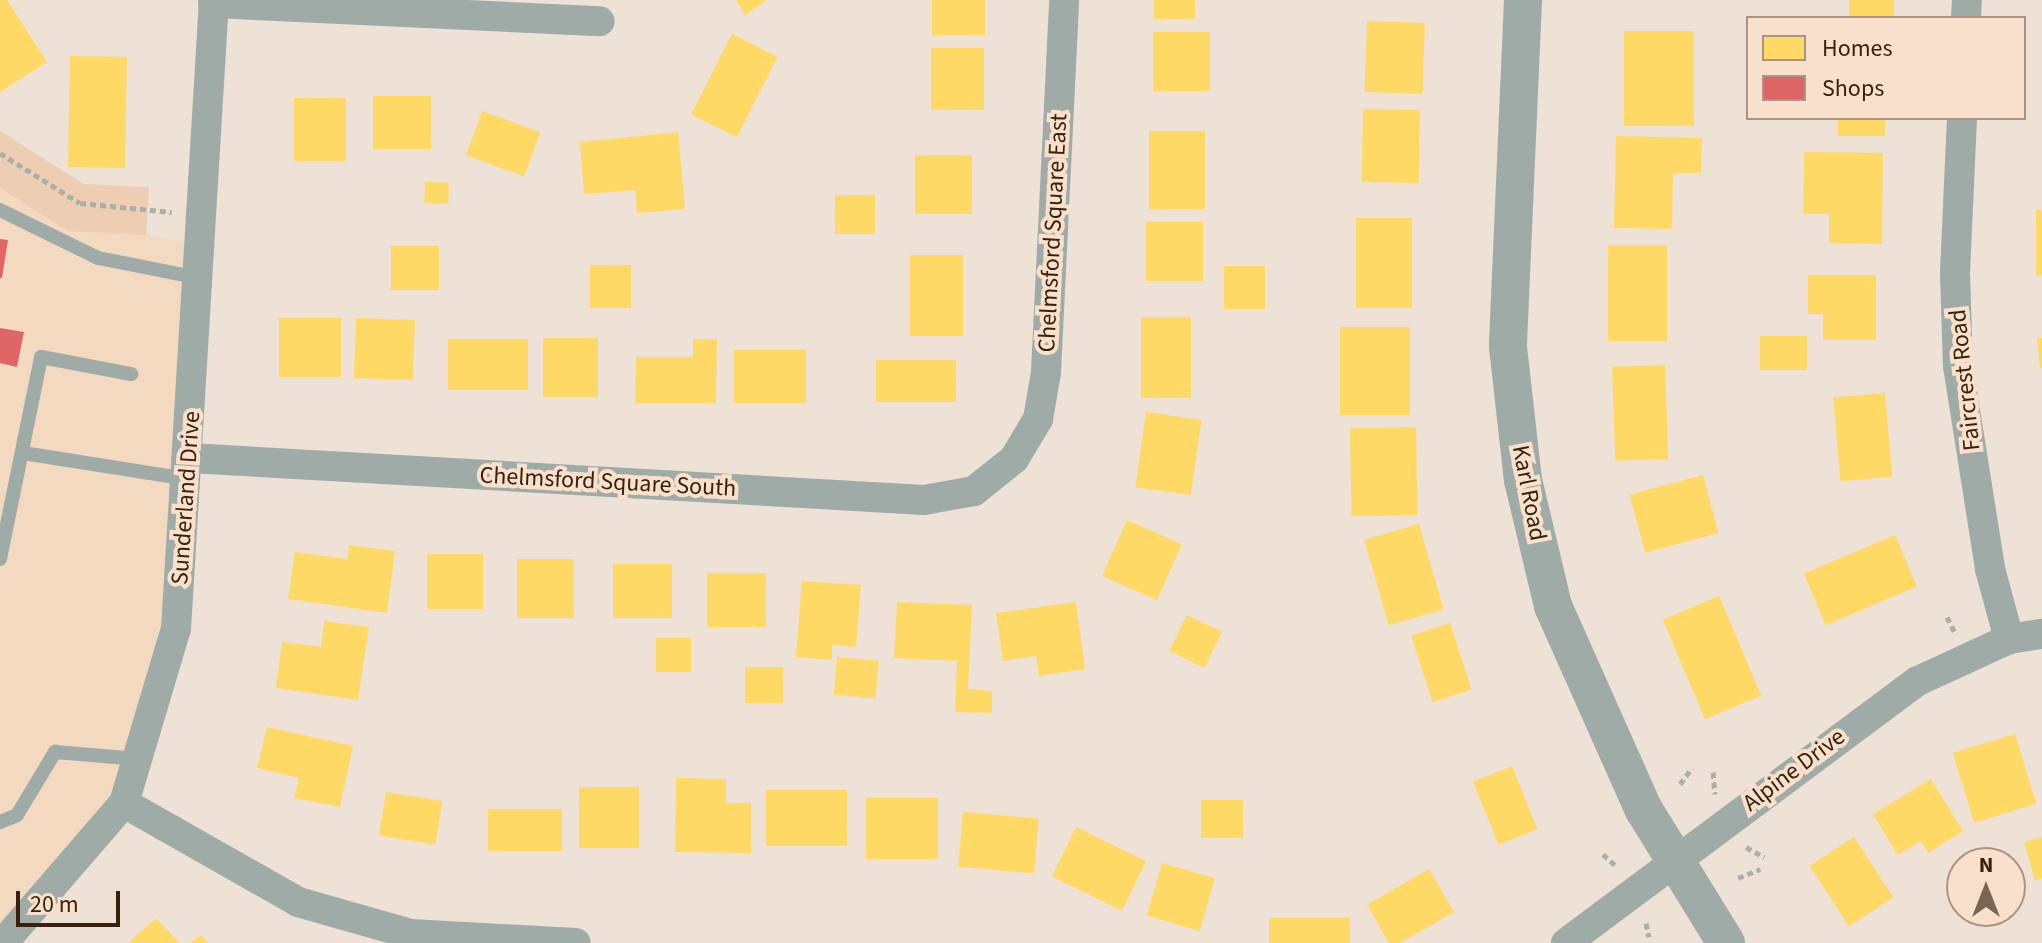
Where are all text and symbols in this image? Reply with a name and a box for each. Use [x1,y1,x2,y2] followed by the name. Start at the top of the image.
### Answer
[1746,16,2026,120] legend
[1822,31,1893,66] text: Homes
[1822,71,1884,106] text: Shops
[1032,113,1074,353] street label: Chelmsford Square East
[1943,308,1987,452] street label: Faircrest Road
[166,410,206,586] street label: Sunderland Drive
[1506,443,1552,543] street label: Karl Road
[479,461,737,503] street label: Chelmsford Square South
[1737,722,1851,818] street label: Alpine Drive
[1946,847,2026,927] north arrow
[1979,849,1993,881] text: N
[20,875,124,925] scale bar
[30,887,79,922] text: 20 m

